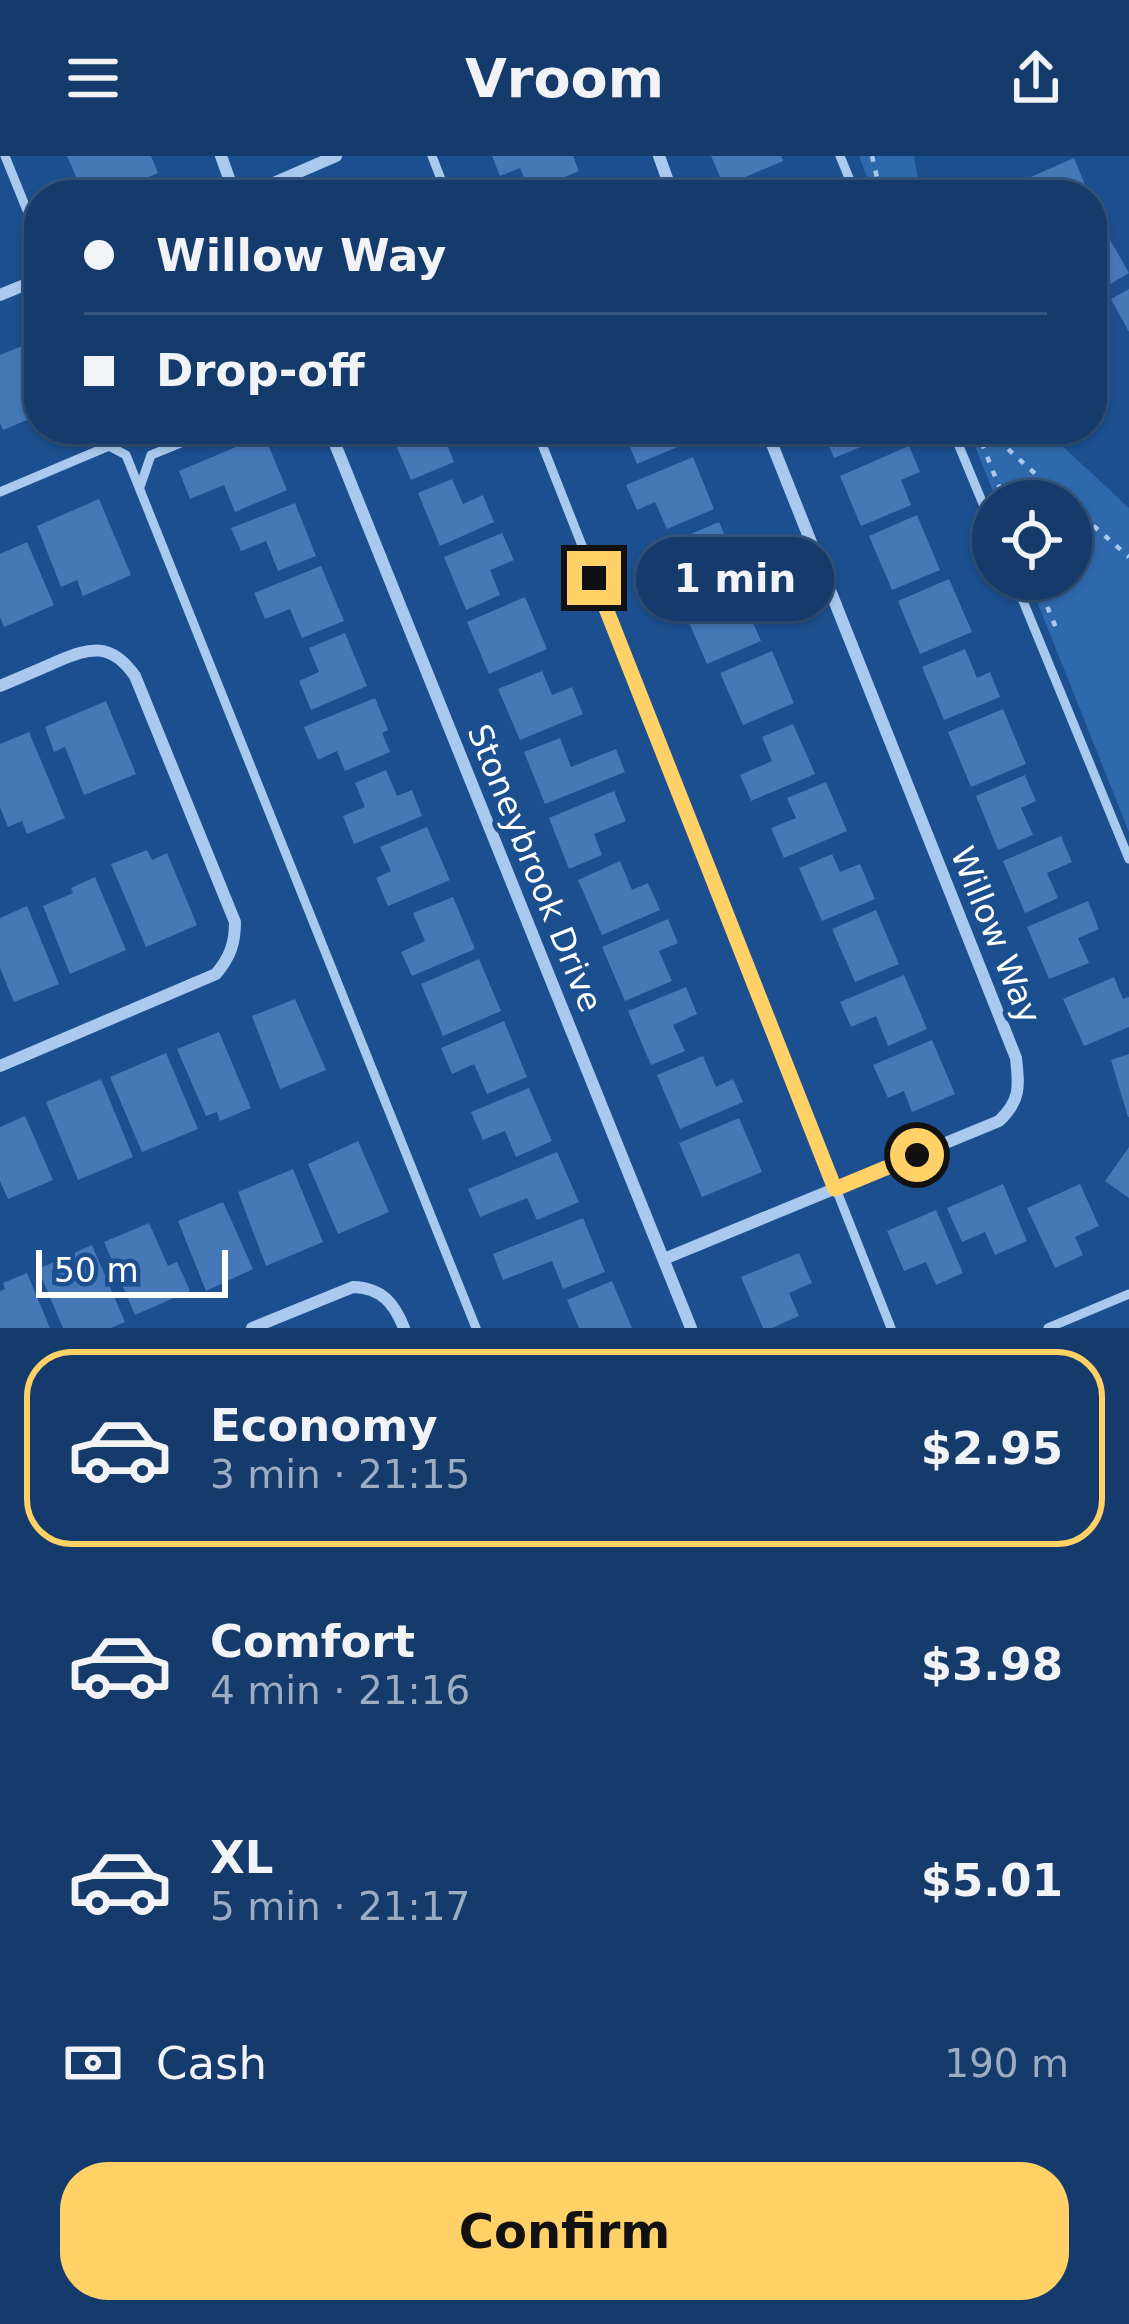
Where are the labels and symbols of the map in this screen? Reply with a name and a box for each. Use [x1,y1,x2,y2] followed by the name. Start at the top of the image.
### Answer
[636,536,834,620] callout: 1 min
[567,551,621,605] route end
[459,719,611,1017] street label: Stoneybrook Drive
[943,841,1049,1029] street label: Willow Way
[890,1128,944,1182] route start
[36,1244,228,1297] scale bar

